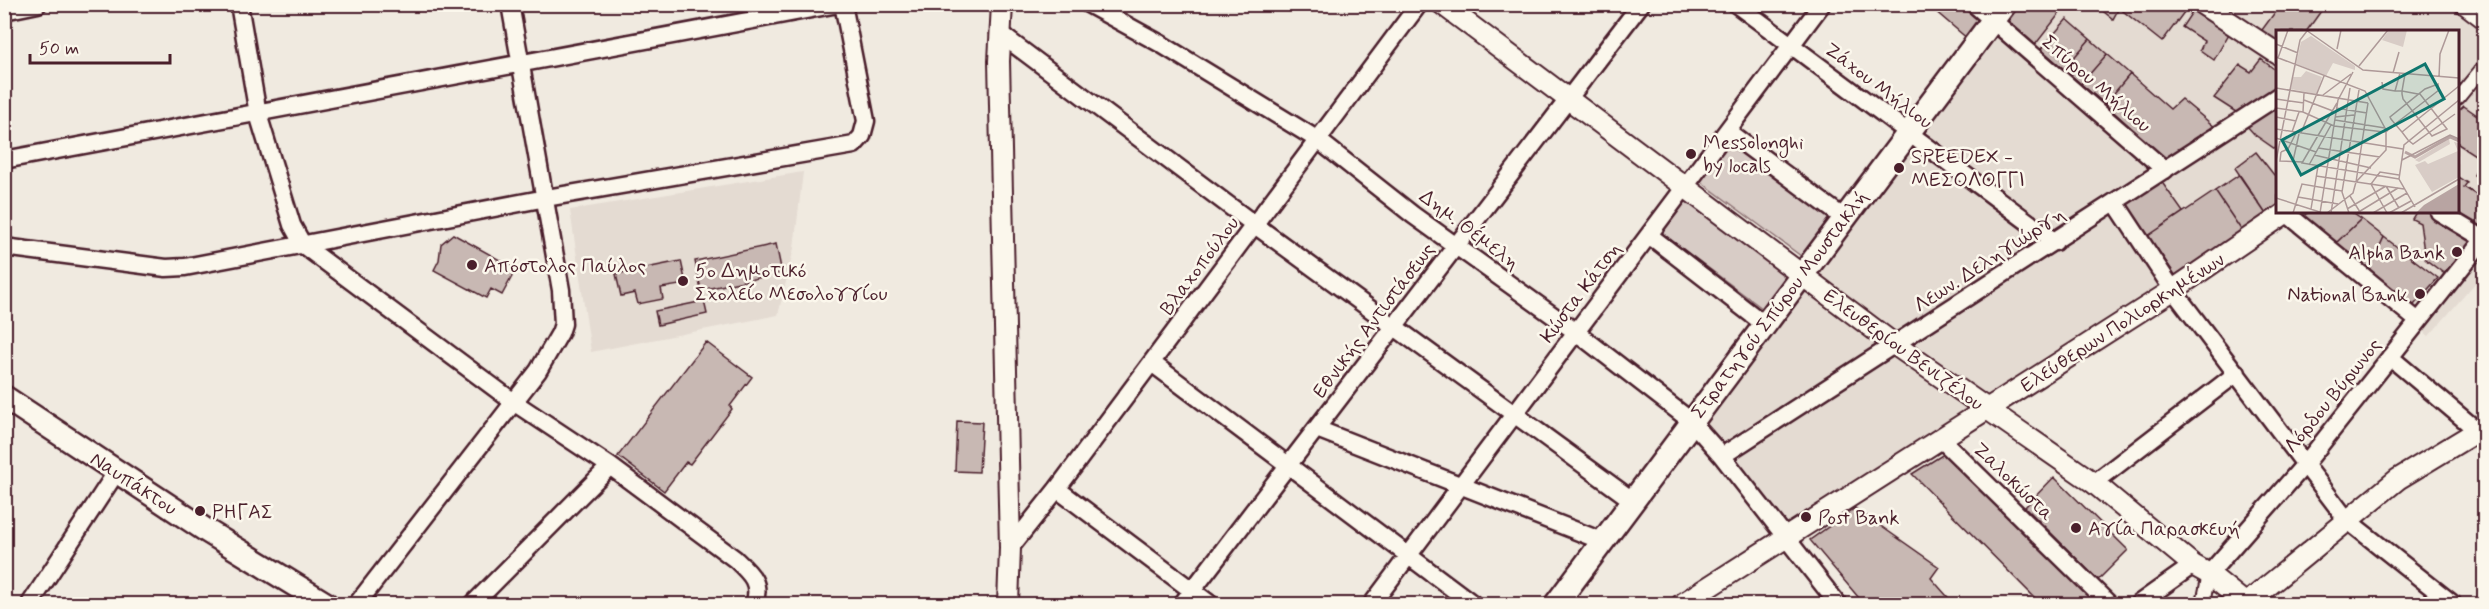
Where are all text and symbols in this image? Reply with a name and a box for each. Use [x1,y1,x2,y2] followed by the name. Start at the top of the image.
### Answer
[30,27,170,65] scale bar
[2036,29,2157,139] street label: Σπύρου Μήλιου
[2276,30,2459,213] inset map
[39,37,79,61] text: 50 m
[1818,37,1938,136] street label: Ζάχου Μήλιου
[1703,130,1803,180] place label: Messolonghi by locals
[1911,144,2025,194] place label: SPEEDEX - ΜΕΣΟΛΟΓΓΙ
[1684,147,1698,161] marker: Messolonghi by locals
[1892,161,1906,175] marker: SPEEDEX - ΜΕΣΟΛΟΓΓΙ
[1413,184,1525,277] street label: Δημ. Θέμελη
[1685,185,1875,425] street label: Στρατηγού Σπύρου Μουστακλή
[1909,201,2071,319] street label: Λεων. Δεληγιώργη
[1154,211,1246,321] street label: Βλαχοπούλου
[1307,237,1442,404] street label: Εθνικής Αντιστάσεως
[1534,237,1628,349] street label: Κώστα Κάτση
[2348,240,2445,267] place label: Alpha Bank
[2450,245,2464,259] marker: Alpha Bank
[2015,247,2230,400] street label: Ελεύθερων Πολιορκημένων
[484,253,646,280] place label: Απόστολος Παύλος
[465,258,479,272] marker: Απόστολος Παύλος
[695,258,888,308] place label: 5ο Δημοτικό Σχολείο Μεσολογγίου
[676,274,690,288] marker: 5ο Δημοτικό Σχολείο Μεσολογγίου
[2287,282,2408,309] place label: National Bank
[1818,283,1989,417] street label: Ελευθερίου Βενιζέλου
[2413,287,2427,301] marker: National Bank
[2278,332,2388,459] street label: Λόρδου Βύρωνος
[1966,437,2060,528] street label: Ζαλοκώστα
[85,446,182,522] street label: Ναυπάκτου
[212,499,273,526] place label: ΡΗΓΑΣ
[193,504,207,518] marker: ΡΗΓΑΣ
[1818,505,1900,532] place label: Post Bank
[1799,510,1813,524] marker: Post Bank
[2088,516,2240,543] place label: Αγία Παρασκευή
[2069,521,2083,535] marker: Αγία Παρασκευή

